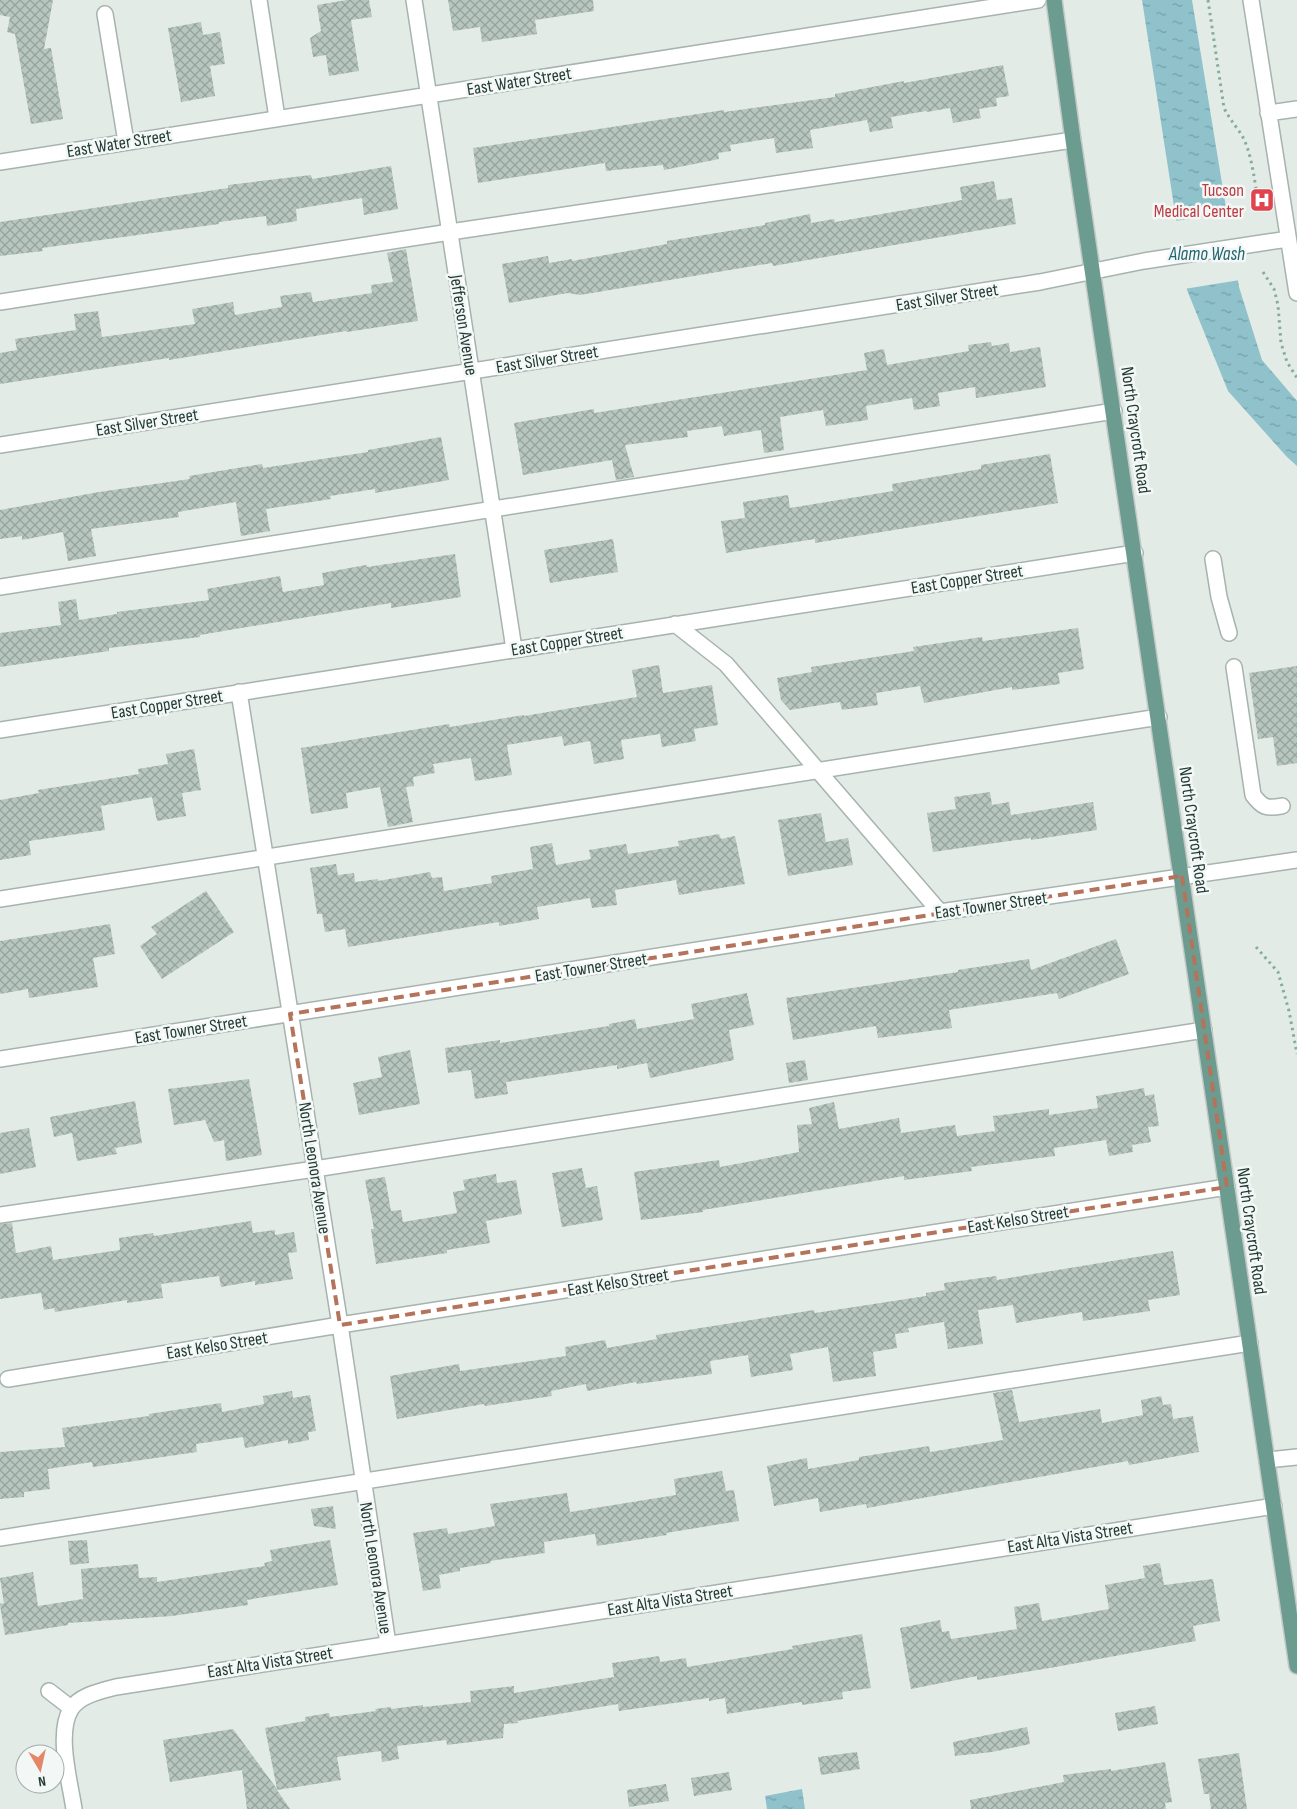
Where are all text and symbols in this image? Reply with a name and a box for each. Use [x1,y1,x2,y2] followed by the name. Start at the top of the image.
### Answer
[465,63,573,100] street label: East Water Street
[65,125,173,162] street label: East Water Street
[1154,180,1244,222] place label: Tucson Medical Center
[1249,187,1275,213] hospital icon: Tucson Medical Center
[1168,243,1245,266] water label: Alamo Wash
[445,272,482,377] street label: Jefferson Avenue
[894,279,1000,316] street label: East Silver Street
[494,341,600,378] street label: East Silver Street
[1116,365,1155,495] street label: North Craycroft Road
[94,404,200,441] street label: East Silver Street
[910,560,1025,599] street label: East Copper Street
[510,622,625,661] street label: East Copper Street
[110,685,225,724] street label: East Copper Street
[1174,765,1213,895] street label: North Craycroft Road
[933,887,1049,924] street label: East Towner Street
[533,948,649,987] street label: East Towner Street
[133,1010,249,1049] street label: East Towner Street
[294,1101,335,1235] street label: North Leonora Avenue
[1232,1166,1271,1296] street label: North Craycroft Road
[966,1201,1071,1238] street label: East Kelso Street
[566,1264,671,1301] street label: East Kelso Street
[165,1327,270,1364] street label: East Kelso Street
[355,1501,396,1635] street label: North Leonora Avenue
[1006,1517,1135,1558] street label: East Alta Vista Street
[606,1580,735,1621] street label: East Alta Vista Street
[206,1642,335,1683] street label: East Alta Vista Street
[15,1744,65,1794] north arrow
[37,1772,47,1790] text: N

